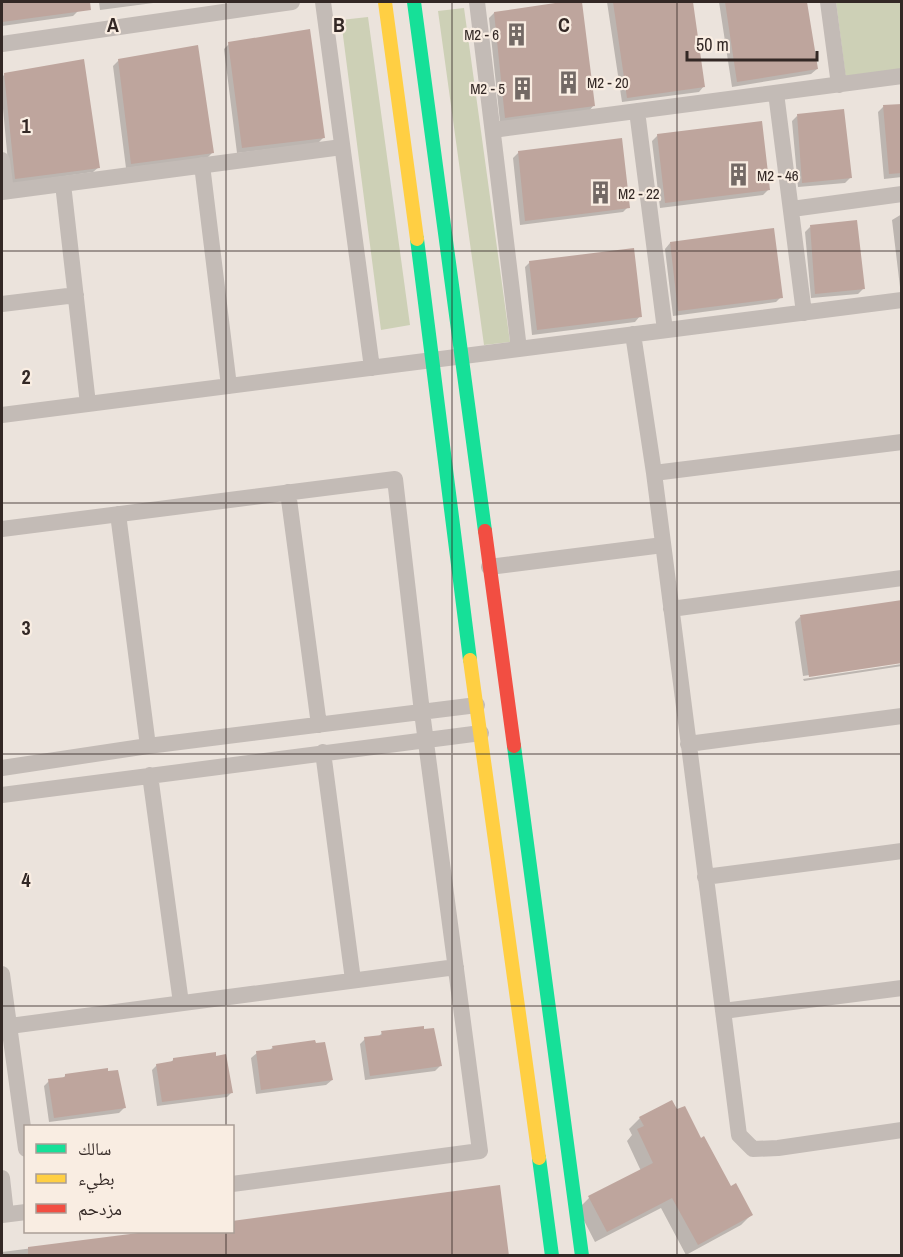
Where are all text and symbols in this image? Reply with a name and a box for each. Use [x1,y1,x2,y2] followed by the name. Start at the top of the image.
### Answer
[107,11,119,38] text: A
[333,11,345,38] text: B
[558,11,570,38] text: C
[504,21,530,47] building icon: M2 - 6
[464,24,499,45] place label: M2 - 6
[687,24,818,62] scale bar
[696,32,729,57] text: 50 m
[556,69,582,95] building icon: M2 - 20
[587,72,629,93] place label: M2 - 20
[510,75,536,101] building icon: M2 - 5
[470,78,505,99] place label: M2 - 5
[21,112,31,139] text: 1
[726,162,752,188] building icon: M2 - 46
[757,165,799,186] place label: M2 - 46
[587,180,613,206] building icon: M2 - 22
[618,183,660,204] place label: M2 - 22
[21,363,31,390] text: 2
[21,614,31,641] text: 3
[21,866,31,893] text: 4
[24,1125,234,1233] legend
[78,1136,111,1161] text: سالك
[78,1166,115,1194] text: بطيء
[78,1196,122,1221] text: مزدحم

